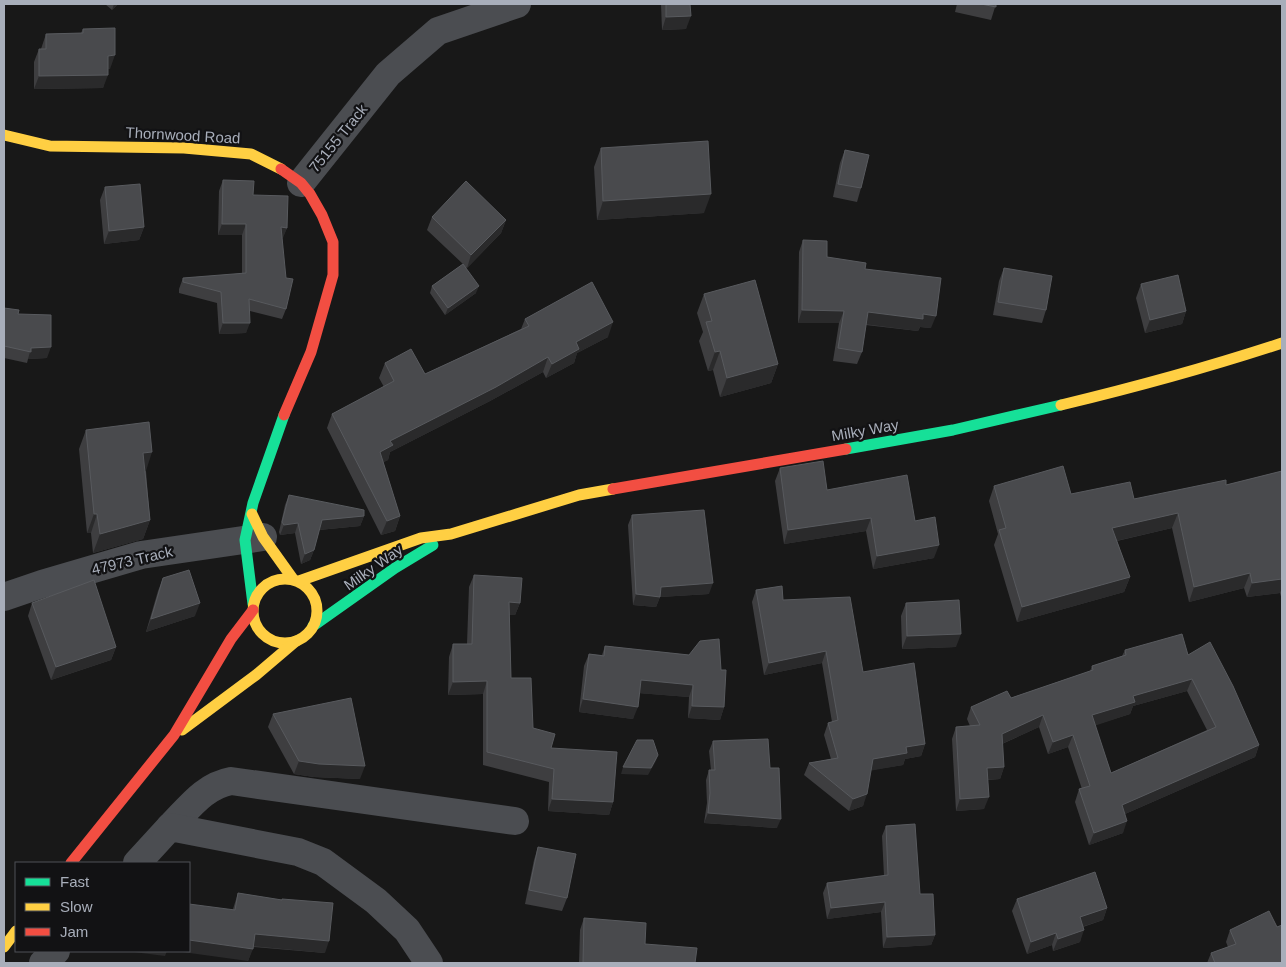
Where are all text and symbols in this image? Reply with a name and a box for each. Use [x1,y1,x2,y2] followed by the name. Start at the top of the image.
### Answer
[305,100,371,175] street label: 75155 Track
[125,124,241,146] street label: Thornwood Road
[830,416,900,444] street label: Milky Way
[340,540,406,593] street label: Milky Way
[90,542,175,578] street label: 47973 Track
[15,862,190,952] legend
[60,873,90,890] text: Fast
[60,898,93,915] text: Slow
[60,923,88,940] text: Jam

